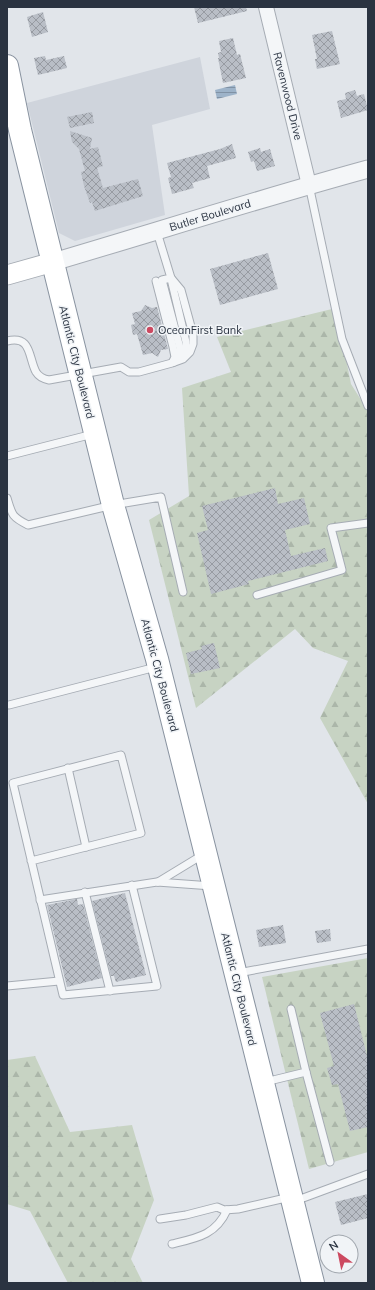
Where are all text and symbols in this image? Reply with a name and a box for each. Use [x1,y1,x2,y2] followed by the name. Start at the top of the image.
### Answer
[270,50,306,142] street label: Ravenwood Drive
[167,196,253,234] street label: Butler Boulevard
[56,304,98,420] street label: Atlantic City Boulevard
[158,323,242,337] place label: OceanFirst Bank
[145,325,155,335] marker: OceanFirst Bank
[138,617,182,733] street label: Atlantic City Boulevard
[218,931,260,1047] street label: Atlantic City Boulevard
[319,1234,359,1274] north arrow
[326,1237,341,1254] text: N

